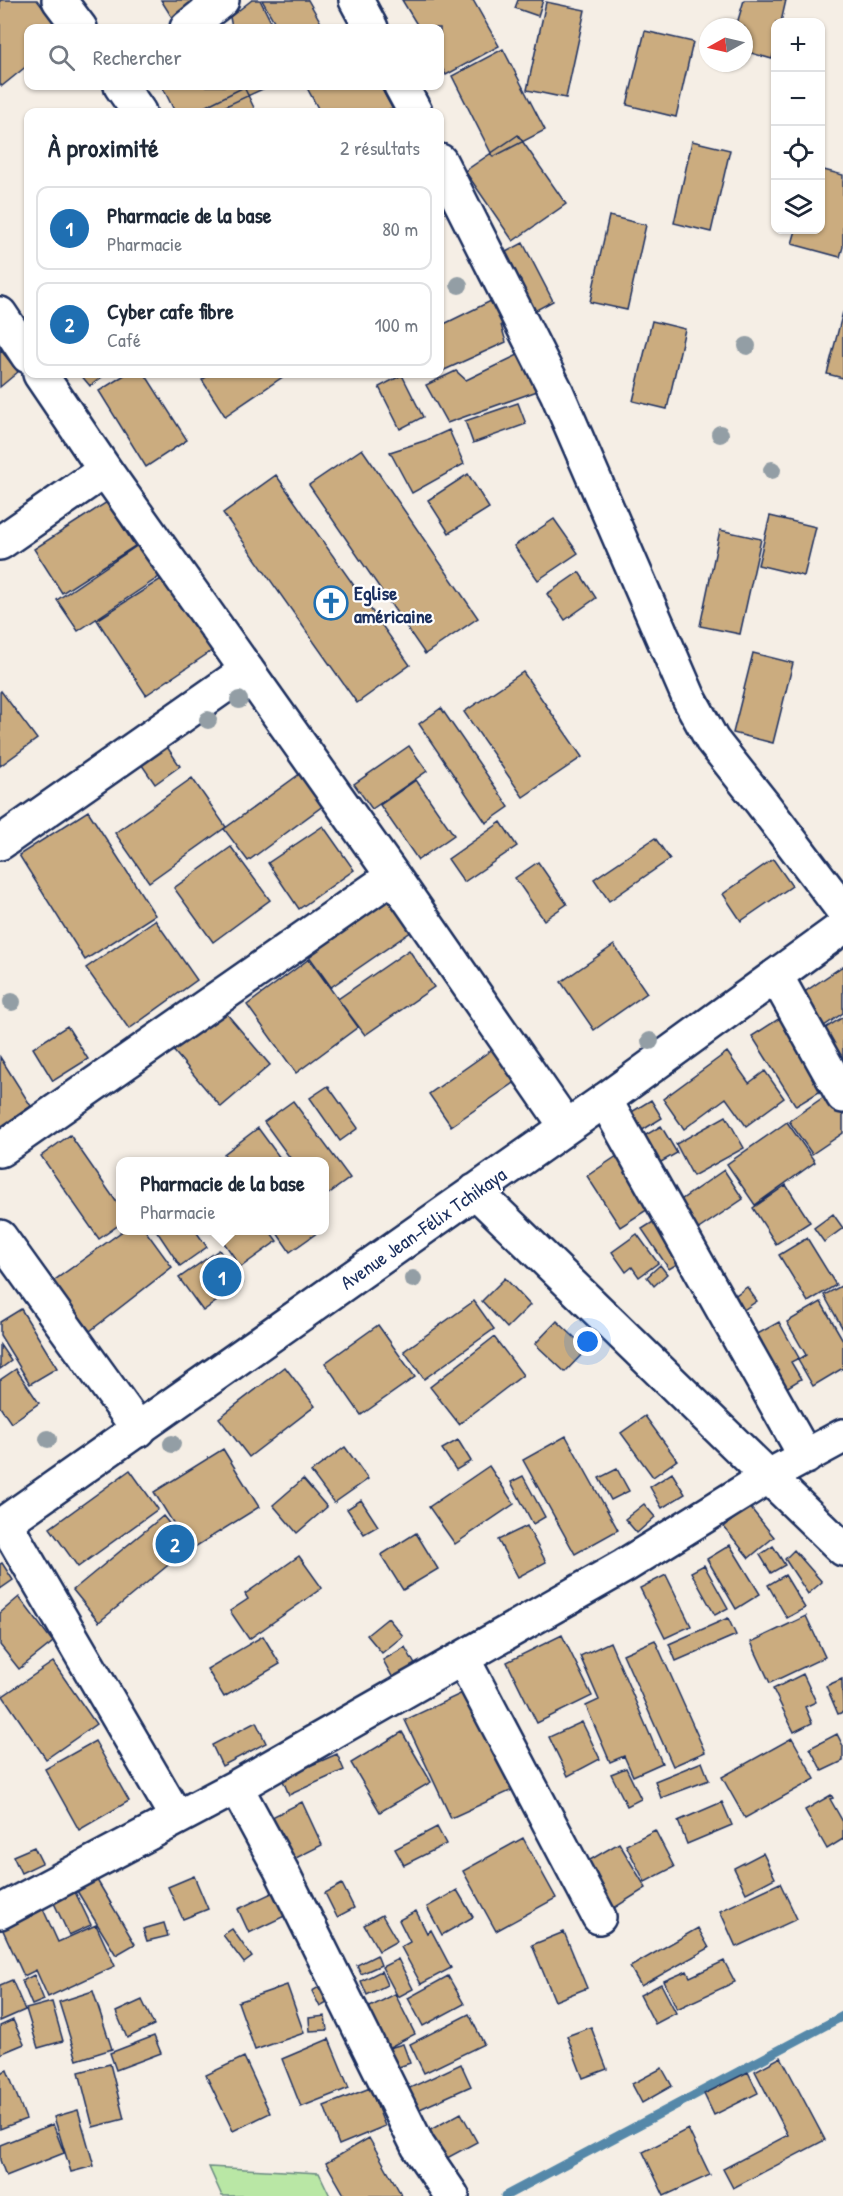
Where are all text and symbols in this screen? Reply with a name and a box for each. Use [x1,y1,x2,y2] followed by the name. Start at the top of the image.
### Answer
[699,18,753,72] north arrow
[771,18,825,234] map controls
[771,18,825,72] button: +
[24,24,444,90] search box
[45,41,78,74] icon: search
[93,42,182,72] text: Rechercher
[771,72,825,126] button: −
[771,126,825,180] button: locate
[48,130,159,165] text: À proximité
[340,134,420,161] text: 2 résultats
[771,180,825,234] button: layers
[107,200,272,230] text: Pharmacie de la base
[66,215,73,242] text: 1
[382,215,418,242] text: 80 m
[107,230,182,257] text: Pharmacie
[107,296,234,326] text: Cyber cafe fibre
[65,311,74,338] text: 2
[375,311,418,338] text: 100 m
[107,326,141,353] text: Café
[354,579,433,629] place label: Eglise américaine
[313,585,349,621] church icon: Eglise américaine
[116,1157,329,1235] popup
[335,1160,512,1296] street label: Avenue Jean-Félix Tchikaya
[140,1168,305,1198] text: Pharmacie de la base
[140,1198,215,1225] text: Pharmacie
[202,1254,242,1300] pin: 1
[573,1327,602,1356] your location
[156,1522,195,1566] pin: 2

